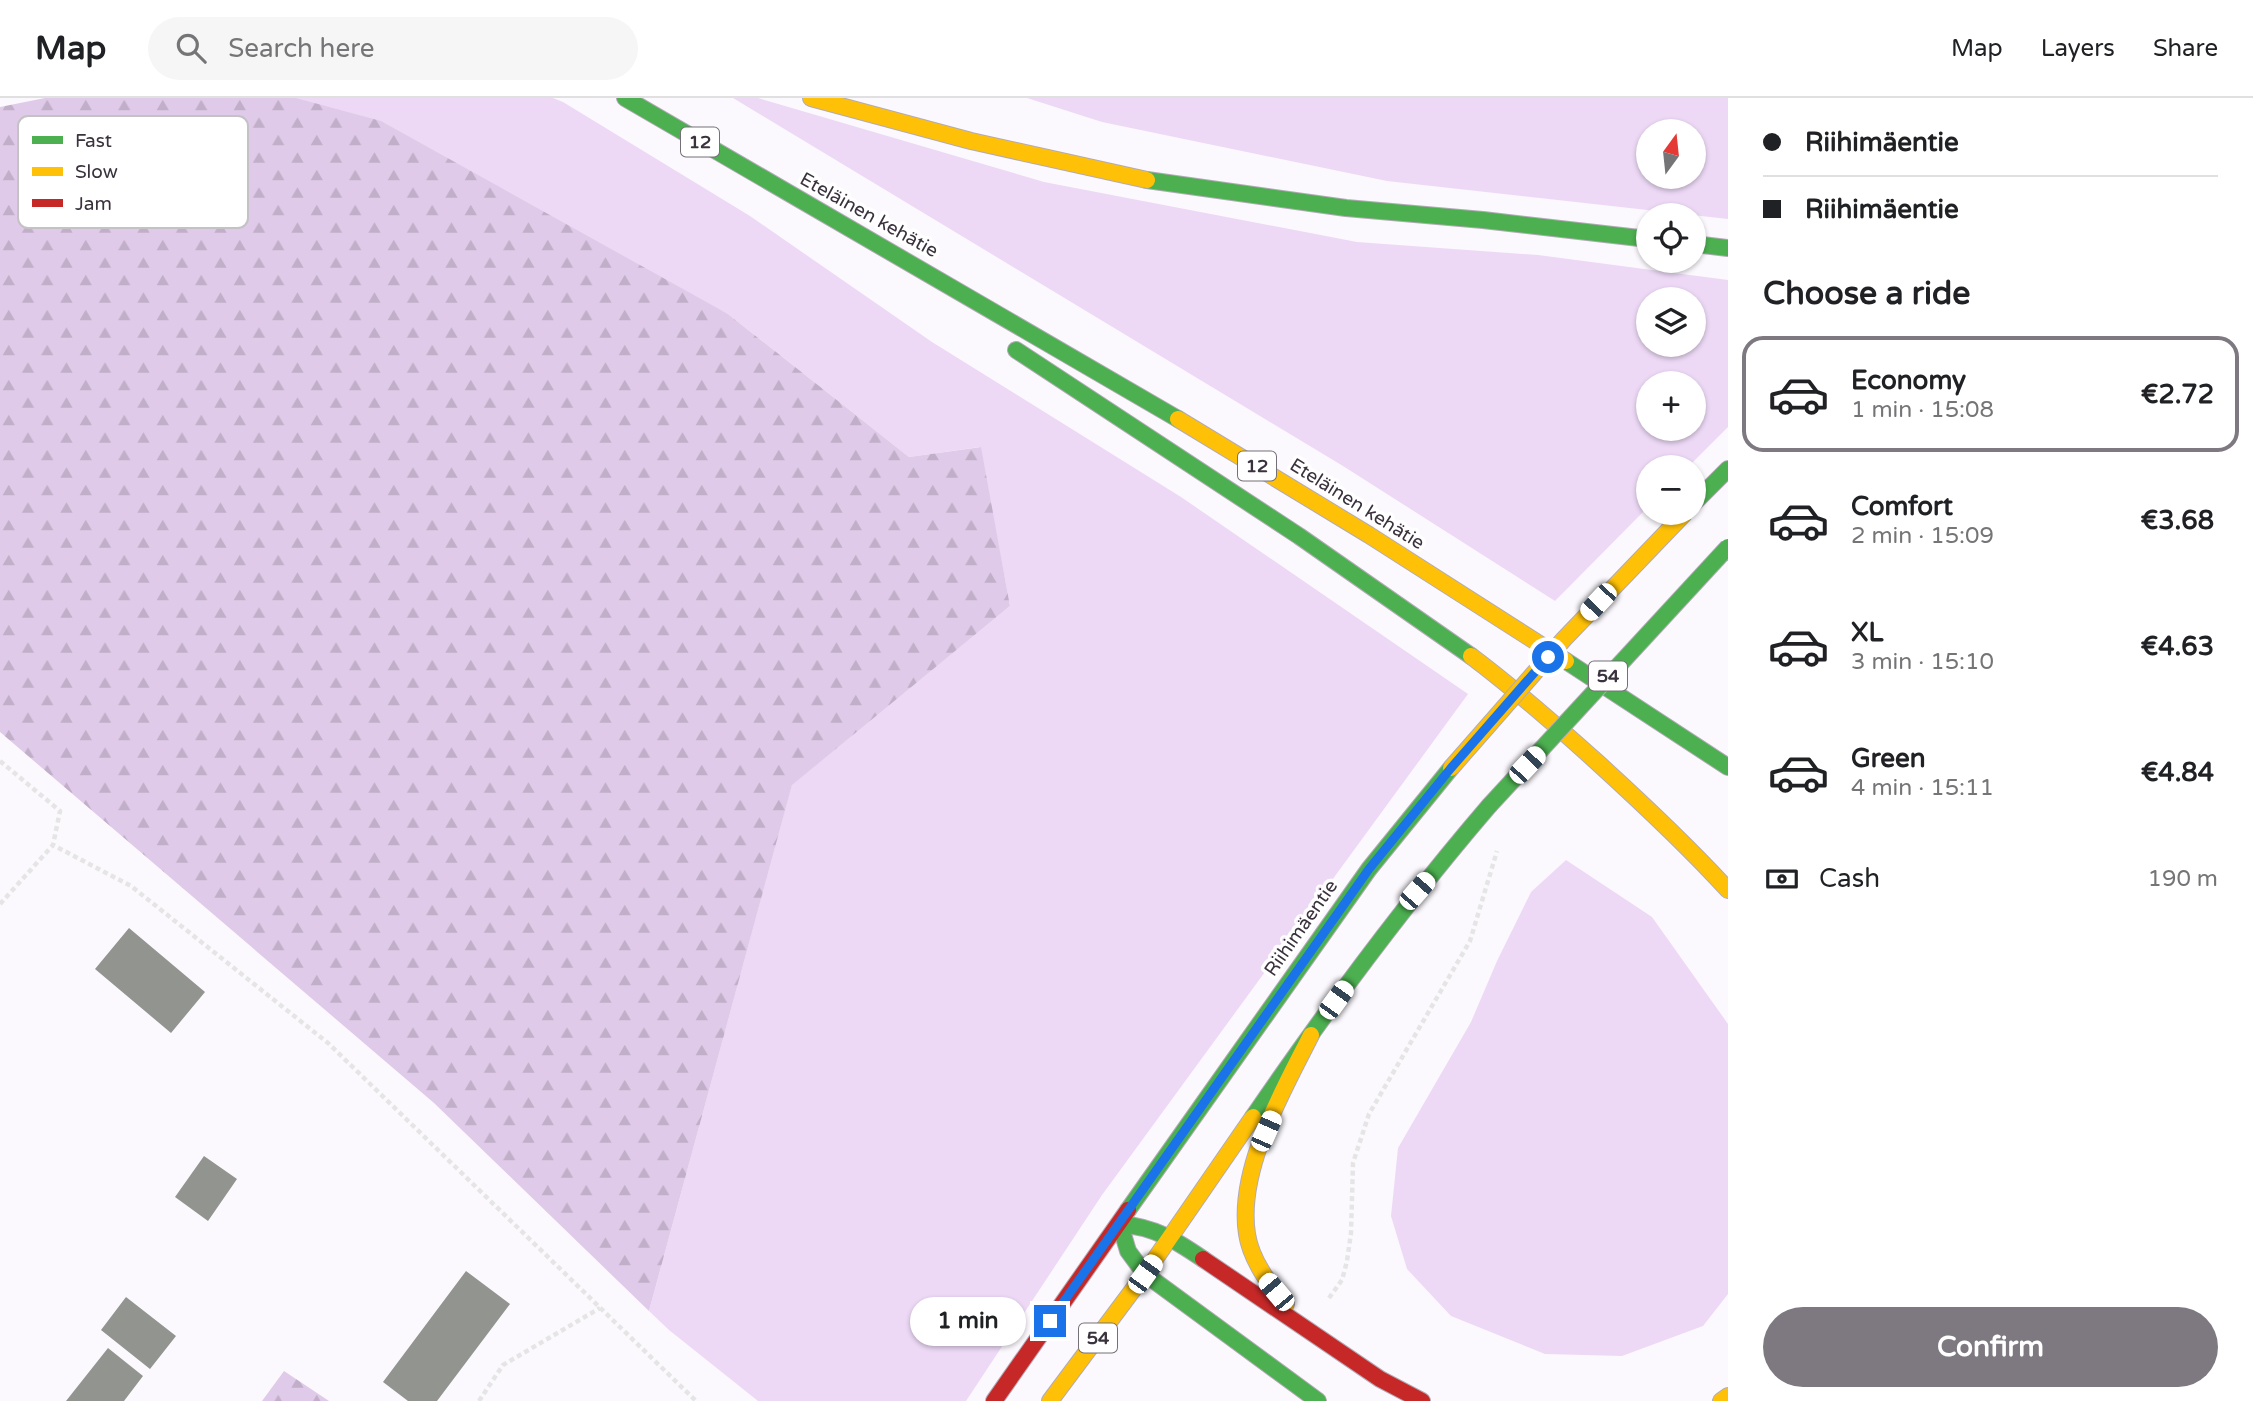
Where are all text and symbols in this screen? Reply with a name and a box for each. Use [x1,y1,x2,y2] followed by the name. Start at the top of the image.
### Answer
[148,17,638,80] search box
[35,29,106,68] text: Map
[172,29,210,67] icon: search
[228,33,374,64] text: Search here
[1951,34,2003,63] text: Map
[2041,34,2115,63] text: Layers
[2153,34,2218,63] text: Share
[18,116,248,228] legend
[1636,119,1706,189] north arrow
[1636,119,1706,525] map controls
[681,127,719,156] road number: 12
[1805,127,1959,158] text: Riihimäentie
[75,130,112,152] text: Fast
[75,161,118,183] text: Slow
[796,168,942,262] street label: Eteläinen kehätie
[75,193,112,215] text: Jam
[1805,194,1959,225] text: Riihimäentie
[1636,203,1706,273] button: locate
[1763,275,1970,313] text: Choose a ride
[1636,287,1706,357] button: layers
[1767,363,1830,426] icon: car
[1851,365,1966,396] text: Economy
[1636,371,1706,441] button: +
[2141,379,2214,410] text: €2.72
[1851,396,1994,424] text: 1 min · 15:08
[1238,452,1276,480] road number: 12
[1286,454,1428,554] street label: Eteläinen kehätie
[1636,455,1706,525] button: −
[1767,489,1830,552] icon: car
[1851,491,1953,522] text: Comfort
[2141,505,2214,536] text: €3.68
[1851,522,1994,550] text: 2 min · 15:09
[1576,579,1621,625] car
[1767,615,1830,678] icon: car
[1851,617,1883,648] text: XL
[2141,631,2214,662] text: €4.63
[1532,641,1564,673] route start
[1851,648,1994,676] text: 3 min · 15:10
[1589,662,1627,690] road number: 54
[1767,741,1830,804] icon: car
[1505,742,1550,788] car
[1851,743,1926,774] text: Green
[2141,757,2214,788] text: €4.84
[1851,774,1994,802] text: 4 min · 15:11
[1763,860,1801,898] icon: cash
[1819,863,1880,894] text: Cash
[2148,865,2218,893] text: 190 m
[1396,868,1439,914] car
[1260,876,1342,980] street label: Riihimäentie
[1316,977,1357,1023] car
[1248,1108,1285,1154] car
[1125,1251,1166,1297] car
[1255,1269,1298,1315] car
[910,1296,1026,1346] callout: 1 min
[1034,1305,1066,1337] route end
[937,1307,999,1335] text: 1 min
[1763,1307,2218,1387] button: Confirm
[1079,1324,1117,1352] road number: 54

